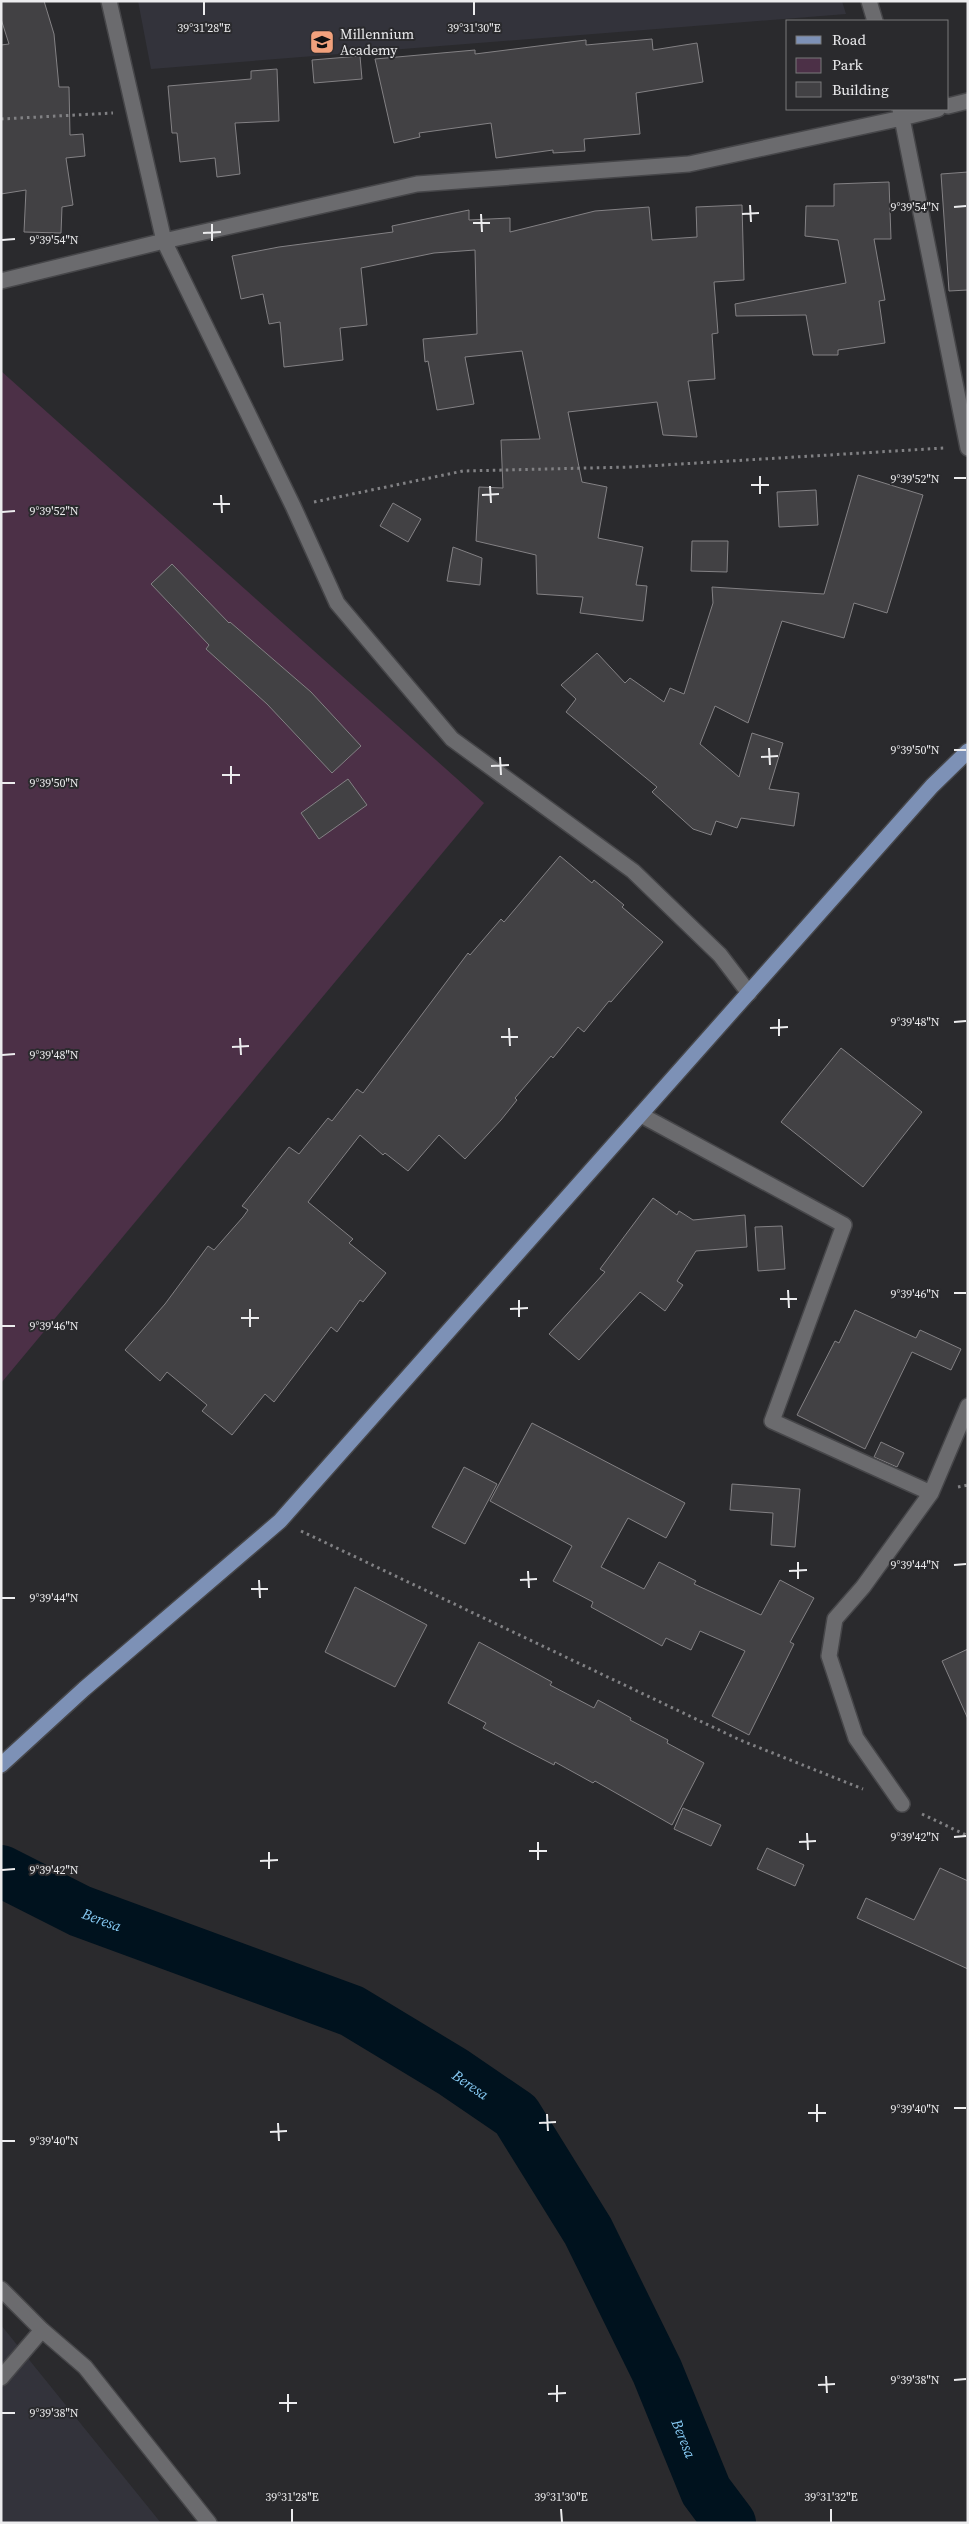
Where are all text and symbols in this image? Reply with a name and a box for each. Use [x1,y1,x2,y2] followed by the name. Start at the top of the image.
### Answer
[177,20,231,36] text: 39°31'28"E
[447,20,501,36] text: 39°31'30"E
[786,20,949,110] legend
[340,24,415,60] place label: Millennium Academy
[309,29,335,55] school or university icon: Millennium Academy
[832,29,866,50] text: Road
[832,54,864,75] text: Park
[832,79,889,100] text: Building
[890,199,940,215] text: 9°39'54"N
[29,232,79,248] text: 9°39'54"N
[890,471,940,487] text: 9°39'52"N
[29,503,79,519] text: 9°39'52"N
[890,742,940,758] text: 9°39'50"N
[29,775,79,791] text: 9°39'50"N
[890,1014,940,1030] text: 9°39'48"N
[29,1047,79,1063] text: 9°39'48"N
[890,1286,940,1302] text: 9°39'46"N
[29,1318,79,1334] text: 9°39'46"N
[890,1557,940,1573] text: 9°39'44"N
[29,1590,79,1606] text: 9°39'44"N
[890,1829,940,1845] text: 9°39'42"N
[29,1862,79,1878] text: 9°39'42"N
[79,1902,125,1936] water label: Beresa
[448,2064,494,2104] water label: Beresa
[890,2101,940,2117] text: 9°39'40"N
[29,2133,79,2149] text: 9°39'40"N
[890,2372,940,2388] text: 9°39'38"N
[29,2405,79,2421] text: 9°39'38"N
[667,2415,702,2461] water label: Beresa
[265,2489,319,2505] text: 39°31'28"E
[534,2489,588,2505] text: 39°31'30"E
[804,2489,858,2505] text: 39°31'32"E

